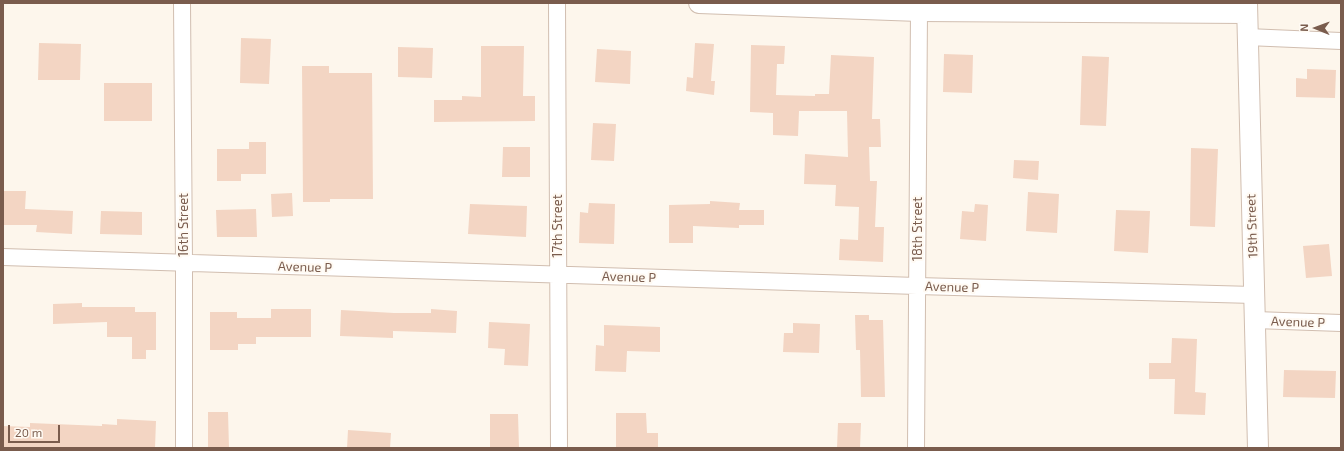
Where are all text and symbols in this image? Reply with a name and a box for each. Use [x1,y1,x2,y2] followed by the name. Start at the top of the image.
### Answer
[1296,8,1336,48] north arrow
[1297,24,1310,32] text: N
[176,193,192,257] street label: 16th Street
[550,194,566,258] street label: 17th Street
[1243,194,1261,258] street label: 19th Street
[910,197,926,261] street label: 18th Street
[278,258,332,276] street label: Avenue P
[602,268,656,286] street label: Avenue P
[925,278,979,296] street label: Avenue P
[1271,313,1325,331] street label: Avenue P
[10,417,62,443] scale bar
[15,425,42,439] text: 20 m

